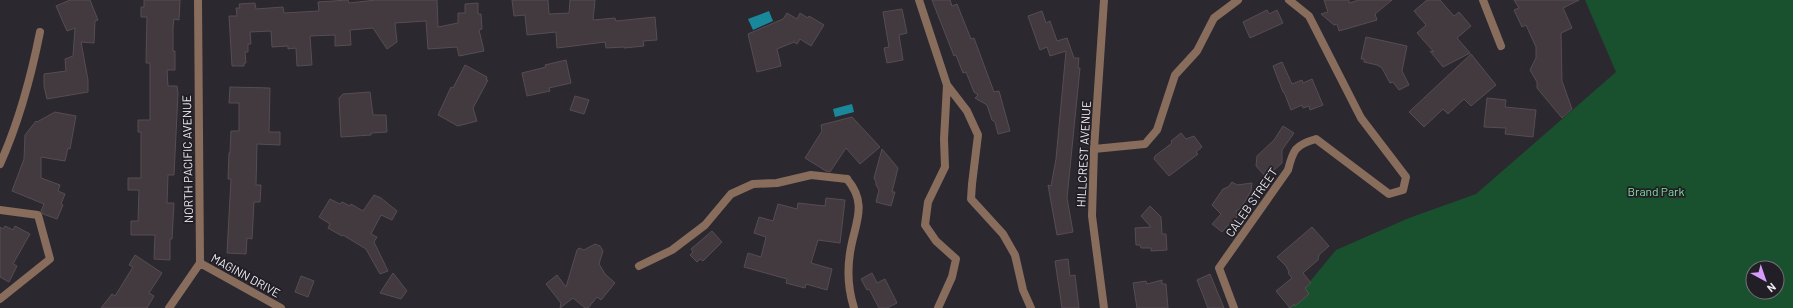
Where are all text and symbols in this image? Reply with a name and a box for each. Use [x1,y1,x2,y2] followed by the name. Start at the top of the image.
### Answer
[179,95,195,223] street label: NORTH PACIFIC AVENUE
[1073,100,1093,208] street label: HILLCREST AVENUE
[1222,165,1280,239] street label: CALEB STREET
[1628,184,1684,198] park label: Brand Park
[209,250,283,300] street label: MAGINN DRIVE
[1745,260,1785,300] north arrow
[1765,281,1779,295] text: N

